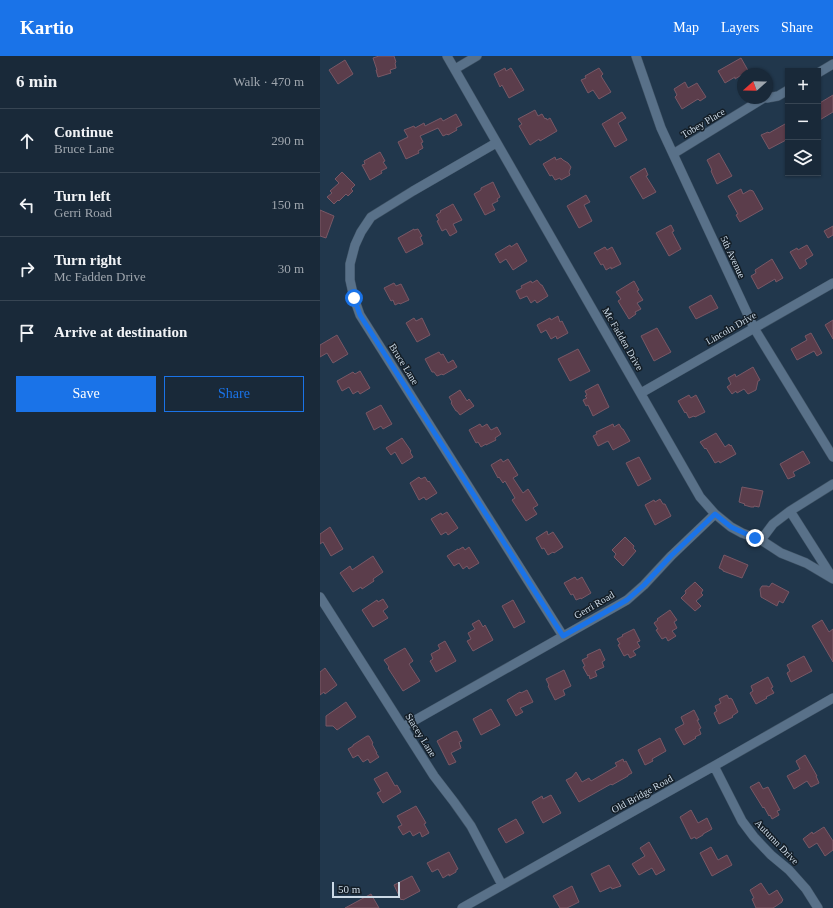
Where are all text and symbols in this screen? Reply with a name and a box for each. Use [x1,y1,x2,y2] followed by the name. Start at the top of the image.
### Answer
[20,17,74,38] text: Kartio
[673,20,699,35] text: Map
[721,20,759,35] text: Layers
[781,20,813,35] text: Share
[737,68,773,104] north arrow
[785,68,821,176] map controls
[785,68,821,104] button: +
[16,72,57,91] text: 6 min
[233,74,304,89] text: Walk · 470 m
[785,104,821,140] button: −
[679,105,727,140] street label: Tobey Place
[54,124,113,140] text: Continue
[16,130,38,152] icon: ahead
[271,133,304,148] text: 290 m
[785,140,821,176] button: layers
[54,141,114,156] text: Bruce Lane
[54,188,111,204] text: Turn left
[16,194,38,216] icon: left
[271,197,304,212] text: 150 m
[54,205,112,220] text: Gerri Road
[718,234,748,280] street label: 5th Avenue
[54,252,121,268] text: Turn right
[16,258,38,280] icon: right
[278,261,304,276] text: 30 m
[54,269,146,284] text: Mc Fadden Drive
[345,289,363,307] route start
[601,306,646,373] street label: Mc Fadden Drive
[704,309,759,347] street label: Lincoln Drive
[16,322,38,344] icon: arrive
[54,324,187,340] text: Arrive at destination
[387,341,421,387] street label: Bruce Lane
[16,376,156,412] button: Save
[164,376,304,412] button: Share
[746,529,764,547] route end
[572,589,616,621] street label: Gerri Road
[403,711,439,759] street label: Stacey Lane
[609,773,675,815] street label: Old Bridge Road
[753,817,802,867] street label: Autumn Drive
[332,880,400,899] scale bar
[338,883,360,895] text: 50 m

